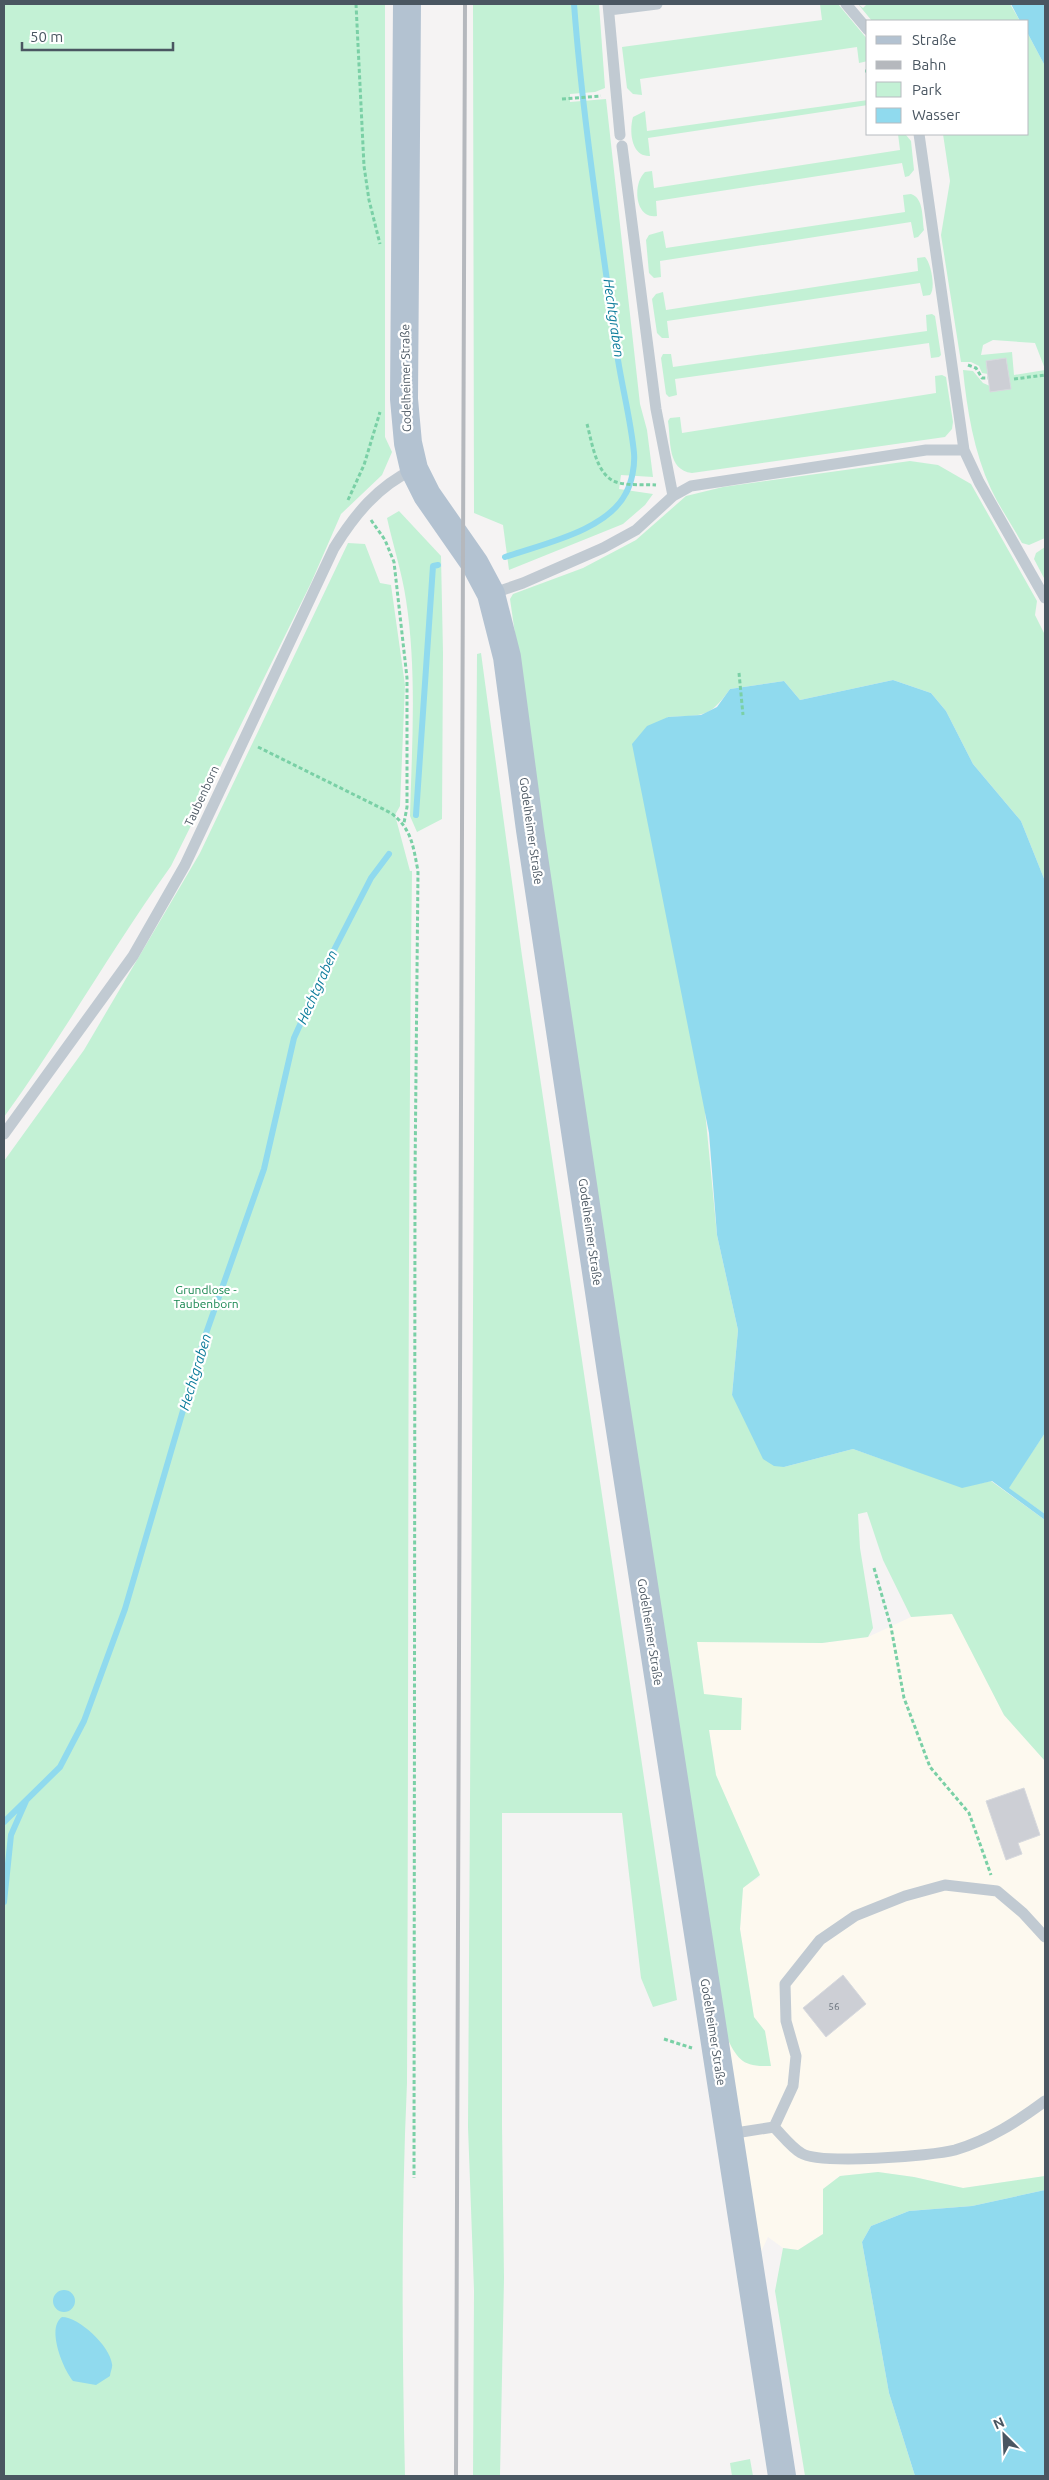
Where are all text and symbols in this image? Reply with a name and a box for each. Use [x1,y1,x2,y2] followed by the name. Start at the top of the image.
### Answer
[22,20,174,52] scale bar
[866,20,1029,135] legend
[30,28,63,45] text: 50 m
[912,31,956,48] text: Straße
[912,56,946,73] text: Bahn
[912,81,942,98] text: Park
[912,106,961,123] text: Wasser
[601,278,627,358] water label: Hechtgraben
[398,324,413,432] street label: Godelheimer Straße
[182,764,221,828] street label: Taubenborn
[518,777,545,885] street label: Godelheimer Straße
[294,948,340,1026] water label: Hechtgraben
[577,1178,604,1286] street label: Godelheimer Straße
[173,1283,239,1310] park label: Grundlose - Taubenborn
[176,1332,214,1412] water label: Hechtgraben
[636,1578,665,1686] street label: Godelheimer Straße
[699,1978,728,2086] street label: Godelheimer Straße
[828,2001,840,2012] house number: 56
[979,2410,1029,2460] north arrow
[991,2414,1007,2433] text: N

